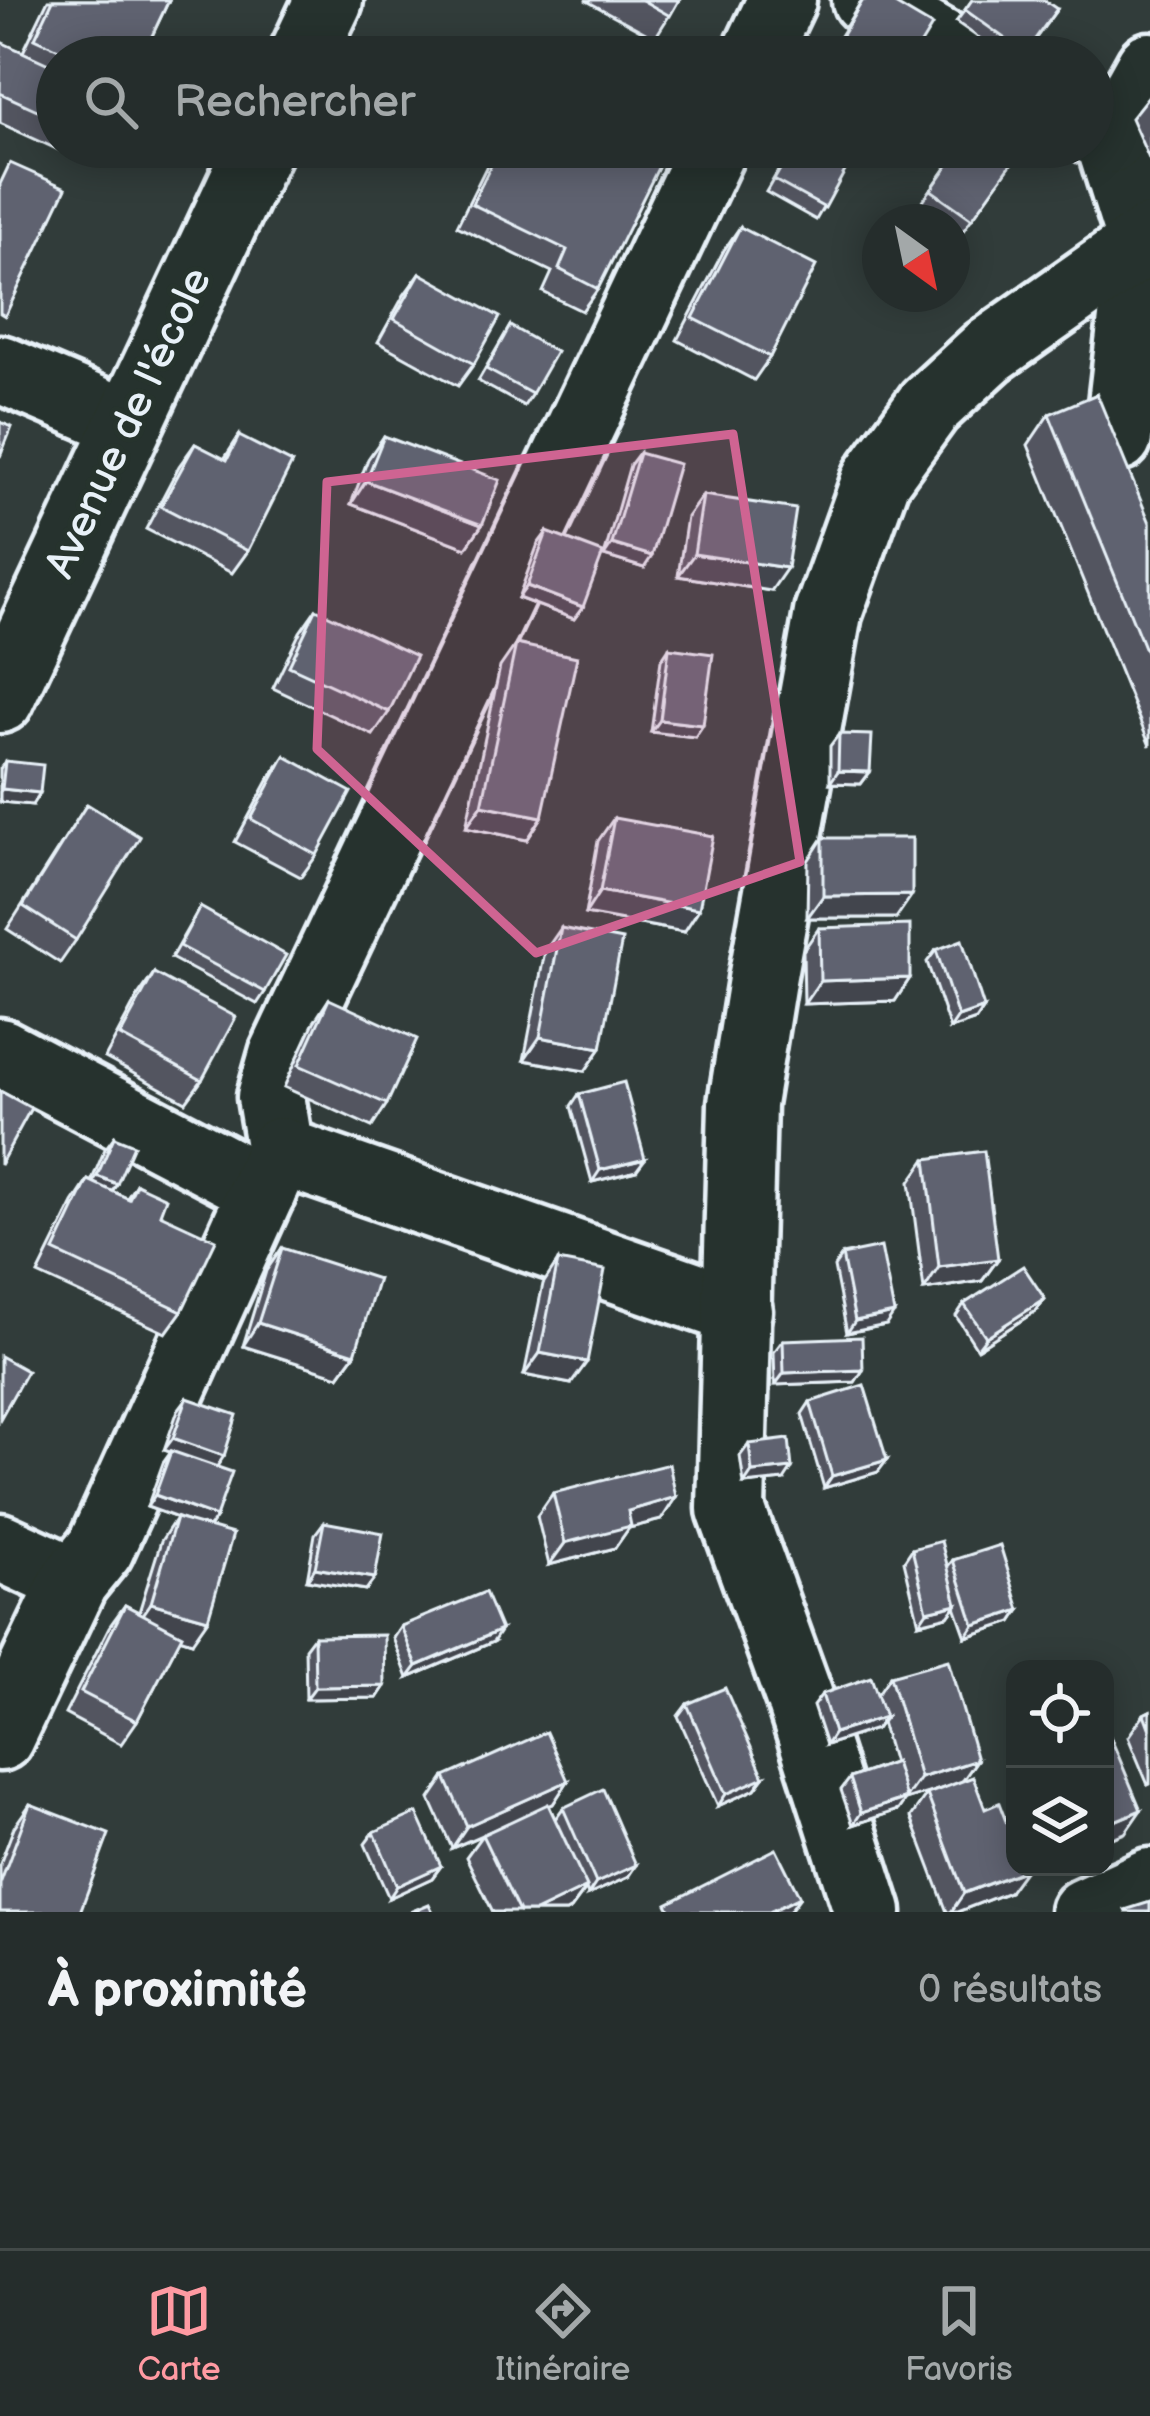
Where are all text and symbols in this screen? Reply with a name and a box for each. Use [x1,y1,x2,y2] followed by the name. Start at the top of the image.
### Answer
[36,36,1114,168] search box
[78,69,144,135] icon: search
[174,75,415,130] text: Rechercher
[862,204,970,312] north arrow
[35,260,223,586] street label: Avenue de l'école
[1006,1660,1114,1876] map controls
[1006,1660,1114,1768] button: locate
[1006,1768,1114,1876] button: layers
[48,1960,307,2021] text: À proximité
[918,1967,1102,2014] text: 0 résultats
[137,2278,221,2390] tab: Carte
[495,2278,630,2390] tab: Itinéraire
[905,2278,1013,2390] tab: Favoris

